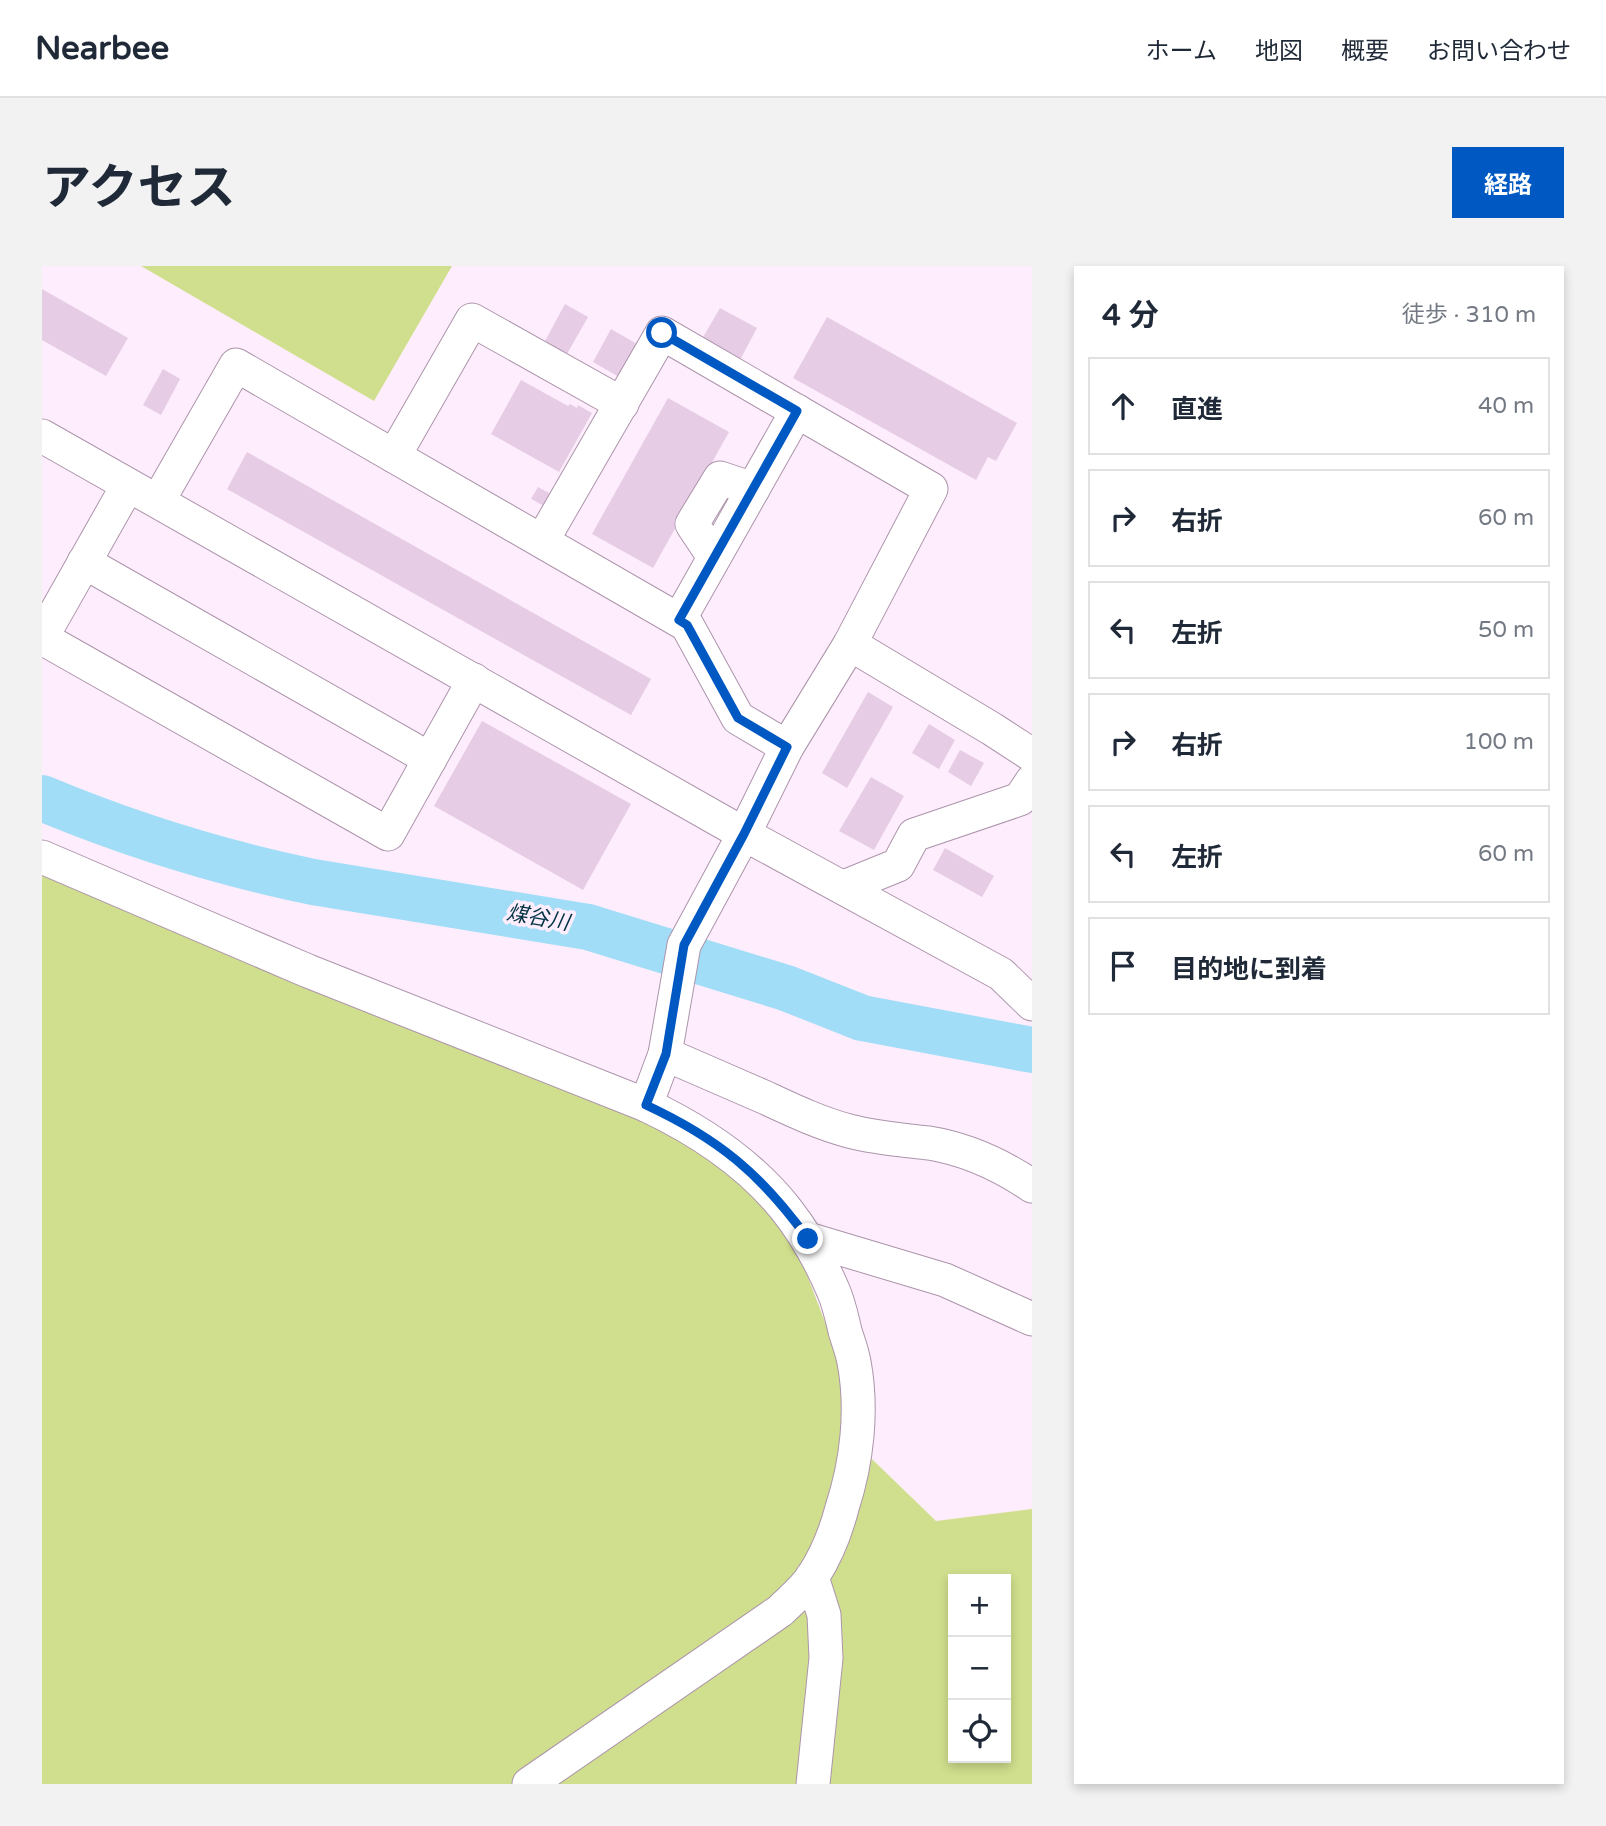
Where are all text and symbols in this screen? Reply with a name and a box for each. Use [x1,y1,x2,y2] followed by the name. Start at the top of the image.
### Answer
[35,29,169,68] text: Nearbee
[1146,37,1217,66] text: ホーム
[1255,37,1303,66] text: 地図
[1341,37,1389,66] text: 概要
[1427,37,1571,66] text: お問い合わせ
[1452,147,1564,218] button: 経路
[42,159,236,218] text: アクセス
[1102,297,1159,334] text: 4 分
[1402,301,1536,329] text: 徒歩 · 310 m
[646,317,677,348] route start
[1104,387,1142,425] icon: ahead
[1478,392,1534,420] text: 40 m
[1171,394,1223,425] text: 直進
[1104,499,1142,537] icon: right
[1478,504,1534,532] text: 60 m
[1171,506,1223,537] text: 右折
[1104,611,1142,649] icon: left
[1478,616,1534,644] text: 50 m
[1171,618,1223,649] text: 左折
[1104,723,1142,761] icon: right
[1464,728,1534,756] text: 100 m
[1171,730,1223,761] text: 右折
[1104,835,1142,873] icon: left
[1478,840,1534,868] text: 60 m
[1171,842,1223,873] text: 左折
[505,900,573,936] water label: 煤谷川
[1104,947,1142,985] icon: arrive
[1171,954,1327,985] text: 目的地に到着
[792,1223,823,1254] route end
[948,1574,1011,1763] map controls
[948,1574,1011,1637] button: +
[948,1637,1011,1700] button: −
[948,1700,1011,1763] button: locate

